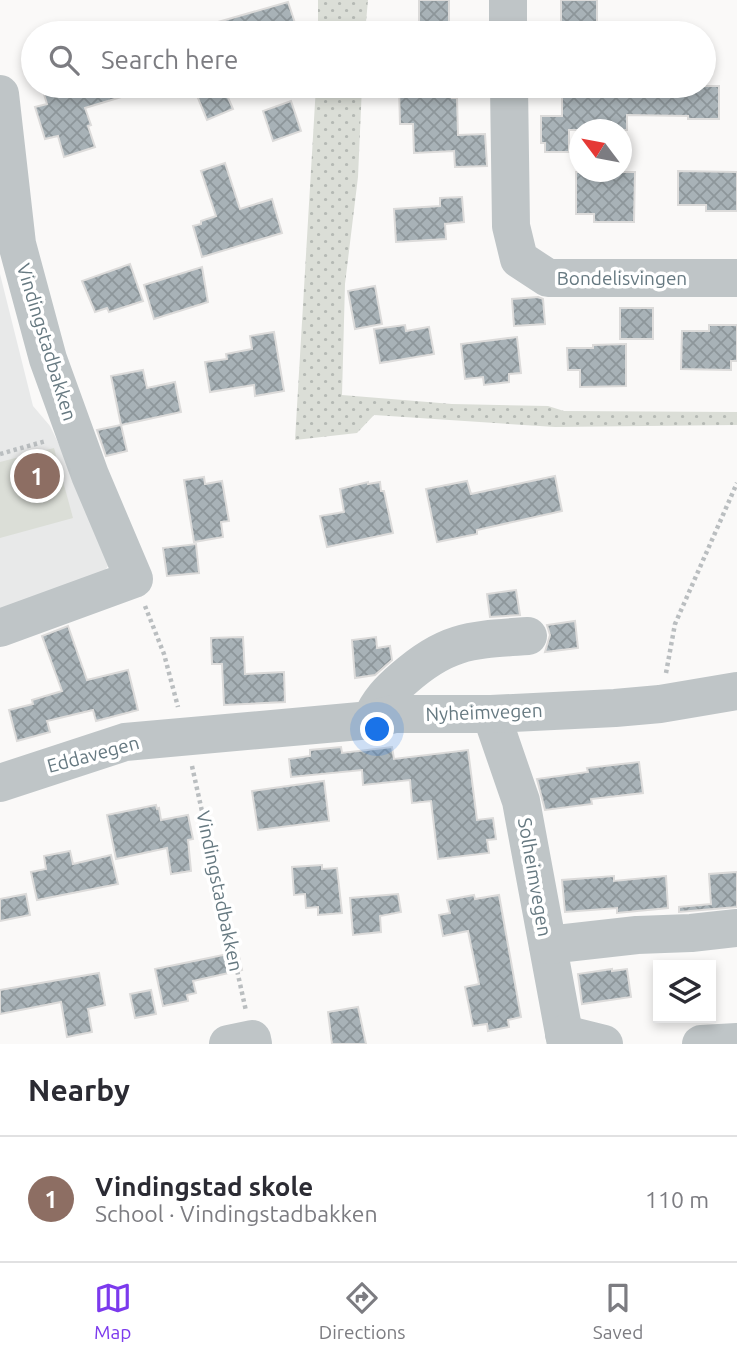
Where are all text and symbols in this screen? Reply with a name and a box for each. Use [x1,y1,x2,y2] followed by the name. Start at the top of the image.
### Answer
[21,21,716,98] search box
[45,41,83,79] icon: search
[101,45,238,74] text: Search here
[569,119,632,182] north arrow
[13,261,81,423] street label: Vindingstadbakken
[557,267,687,289] street label: Bondelisvingen
[14,450,60,502] pin: 1
[425,699,543,725] street label: Nyheimvegen
[360,712,394,746] your location
[45,731,141,777] street label: Eddavegen
[192,809,248,973] street label: Vindingstadbakken
[514,816,556,938] street label: Solheimvegen
[653,960,716,1023] map controls
[653,960,716,1023] button: layers
[28,1073,130,1107] text: Nearby
[95,1172,313,1201] text: Vindingstad skole
[45,1187,57,1212] text: 1
[645,1187,709,1212] text: 110 m
[95,1201,378,1226] text: School · Vindingstadbakken
[94,1279,132,1343] tab: Map
[319,1279,406,1343] tab: Directions
[593,1279,643,1343] tab: Saved

